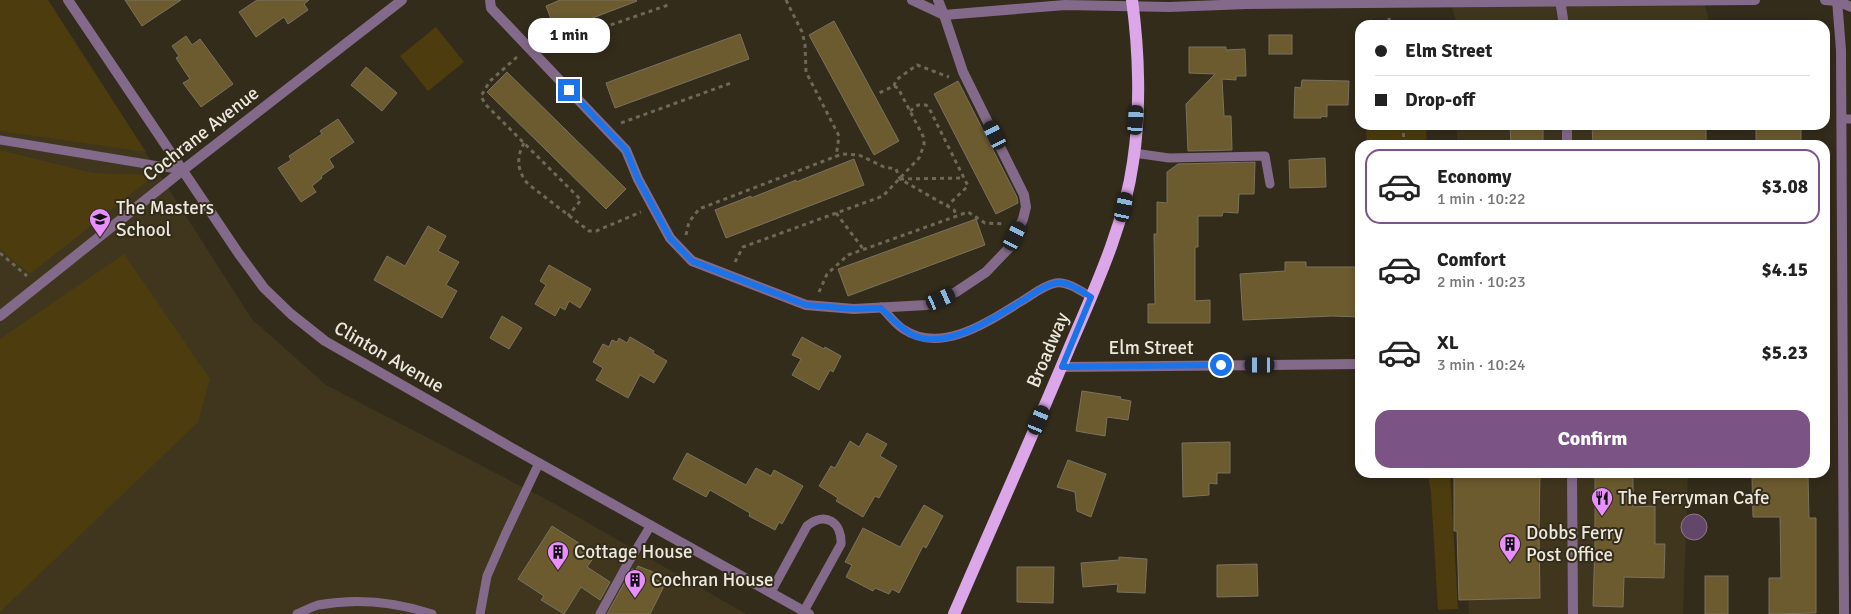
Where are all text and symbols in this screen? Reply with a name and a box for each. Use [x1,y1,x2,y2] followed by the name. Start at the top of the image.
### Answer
[528,18,610,52] callout: 1 min
[550,25,588,45] text: 1 min
[1405,39,1492,63] text: Elm Street
[558,79,580,101] route end
[138,81,264,187] street label: Cochrane Avenue
[1405,88,1475,112] text: Drop-off
[1127,105,1144,135] car
[981,118,1008,152] car
[1377,164,1422,209] icon: car
[1437,165,1511,189] text: Economy
[1762,175,1808,199] text: $3.08
[1437,189,1526,209] text: 1 min · 10:22
[1113,191,1134,223] car
[116,196,214,242] place label: The Masters School
[88,207,112,238] school or university icon: The Masters School
[1001,219,1028,253] car
[1377,247,1422,292] icon: car
[1437,248,1506,272] text: Comfort
[1762,258,1808,282] text: $4.15
[1437,272,1526,292] text: 2 min · 10:23
[924,286,957,312] car
[1021,309,1075,391] street label: Broadway
[330,316,448,398] street label: Clinton Avenue
[1377,330,1422,375] icon: car
[1437,331,1459,355] text: XL
[1108,336,1194,360] street label: Elm Street
[1762,341,1808,365] text: $5.23
[1210,354,1232,376] route start
[1437,355,1526,375] text: 3 min · 10:24
[1245,358,1275,373] car
[1026,403,1051,437] car
[1375,410,1810,468] button: Confirm
[1590,486,1614,517] restaurant icon: The Ferryman Cafe
[1618,486,1770,510] place label: The Ferryman Cafe
[1526,521,1623,567] place label: Dobbs Ferry Post Office
[1498,532,1522,563] building icon: Dobbs Ferry Post Office
[546,540,570,571] building icon: Cottage House
[574,540,693,564] place label: Cottage House
[623,568,647,599] building icon: Cochran House
[651,568,773,592] place label: Cochran House

